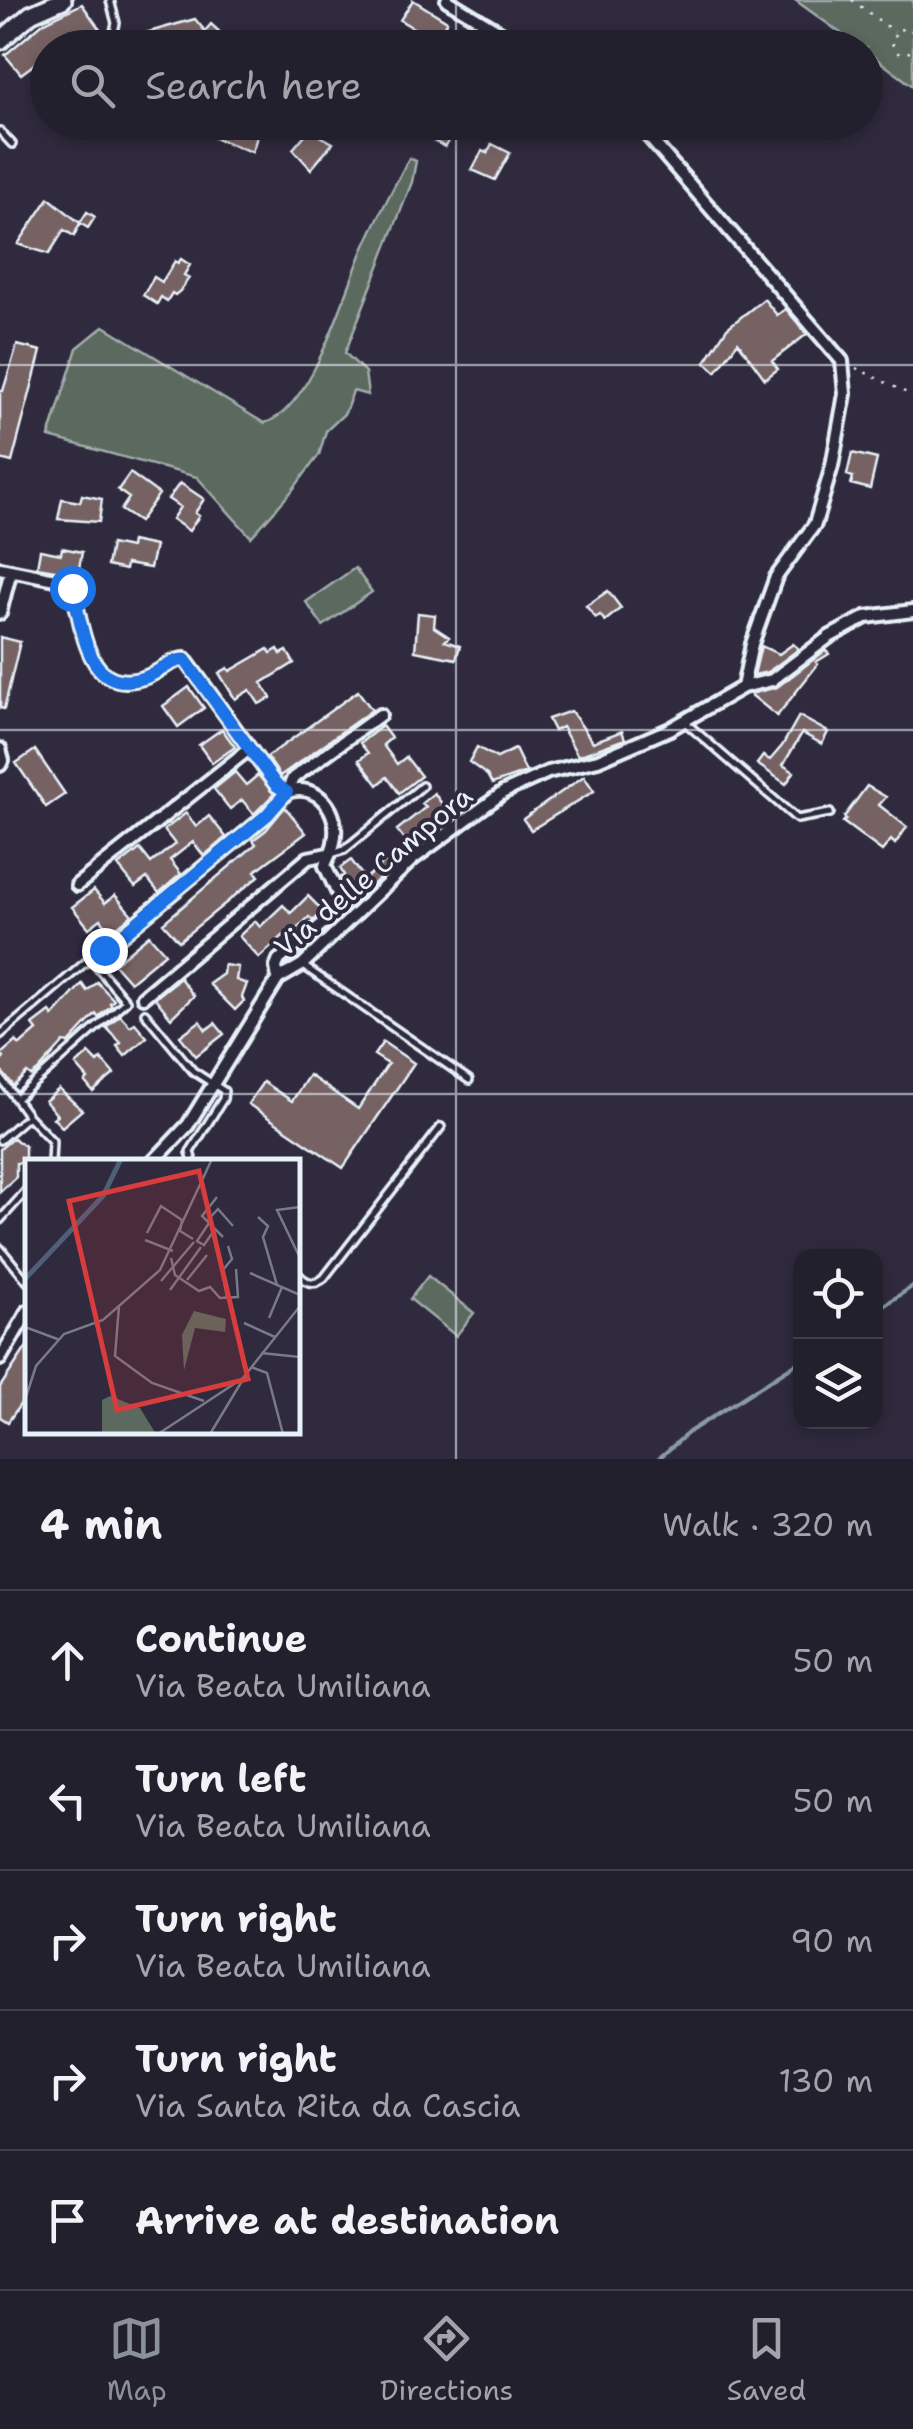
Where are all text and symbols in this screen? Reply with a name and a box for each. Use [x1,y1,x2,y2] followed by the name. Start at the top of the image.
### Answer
[30,30,883,140] search box
[65,58,120,113] icon: search
[145,60,362,111] text: Search here
[50,566,96,612] route start
[266,777,480,965] street label: Via delle Campora
[82,928,128,974] route end
[25,1159,300,1434] inset map
[793,1249,883,1429] map controls
[793,1249,883,1339] button: locate
[793,1339,883,1429] button: layers
[40,1496,162,1552] text: 4 min
[662,1503,873,1546] text: Walk · 320 m
[135,1613,307,1664] text: Continue
[40,1633,95,1688] icon: ahead
[793,1639,873,1682] text: 50 m
[135,1664,431,1707] text: Via Beata Umiliana
[135,1753,307,1804] text: Turn left
[40,1773,95,1828] icon: left
[793,1779,873,1822] text: 50 m
[135,1804,431,1847] text: Via Beata Umiliana
[135,1893,337,1944] text: Turn right
[40,1913,95,1968] icon: right
[790,1919,873,1962] text: 90 m
[135,1944,431,1987] text: Via Beata Umiliana
[135,2033,337,2084] text: Turn right
[40,2053,95,2108] icon: right
[778,2059,873,2102] text: 130 m
[135,2084,520,2127] text: Via Santa Rita da Cascia
[40,2193,95,2248] icon: arrive
[135,2195,559,2246] text: Arrive at destination
[107,2311,167,2409] tab: Map
[380,2311,513,2409] tab: Directions
[727,2311,806,2409] tab: Saved

